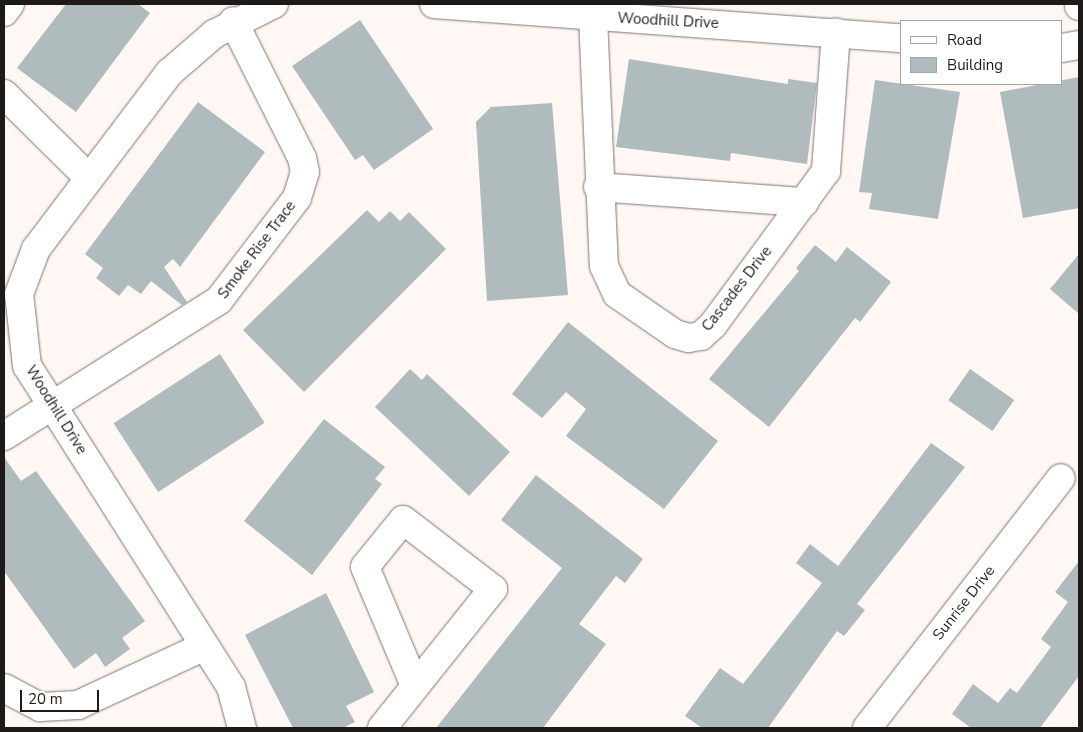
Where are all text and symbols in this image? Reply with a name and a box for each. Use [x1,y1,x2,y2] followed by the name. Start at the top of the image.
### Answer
[617,9,719,33] street label: Woodhill Drive
[900,20,1063,85] legend
[947,30,982,50] text: Road
[947,55,1003,75] text: Building
[214,197,300,303] street label: Smoke Rise Trace
[698,243,776,335] street label: Cascades Drive
[22,362,90,458] street label: Woodhill Drive
[929,562,999,644] street label: Sunrise Drive
[22,680,101,712] scale bar
[28,689,63,709] text: 20 m

